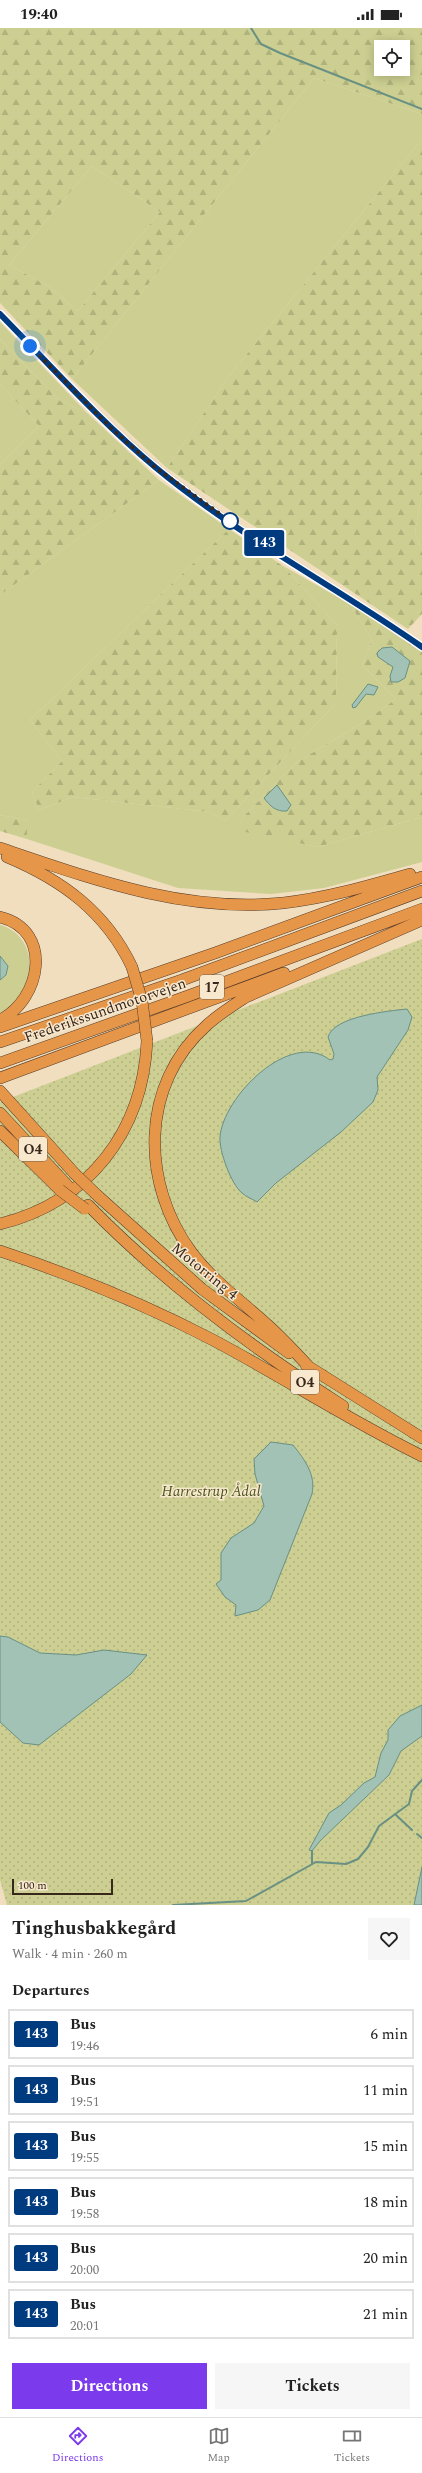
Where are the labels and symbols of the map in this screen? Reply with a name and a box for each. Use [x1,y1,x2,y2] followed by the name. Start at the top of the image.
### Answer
[20,336,40,356] your location
[221,512,239,530] unlabelled marker
[241,530,287,556] line badge: 143
[21,972,190,1049] street label: Frederikssundmotorvejen
[200,975,224,999] road number: 17
[19,1137,47,1161] road number: O4
[166,1237,244,1306] street label: Motorring 4
[291,1370,319,1394] road number: O4
[161,1480,261,1503] park label: Harrestrup Ådal
[12,1877,113,1896] scale bar

